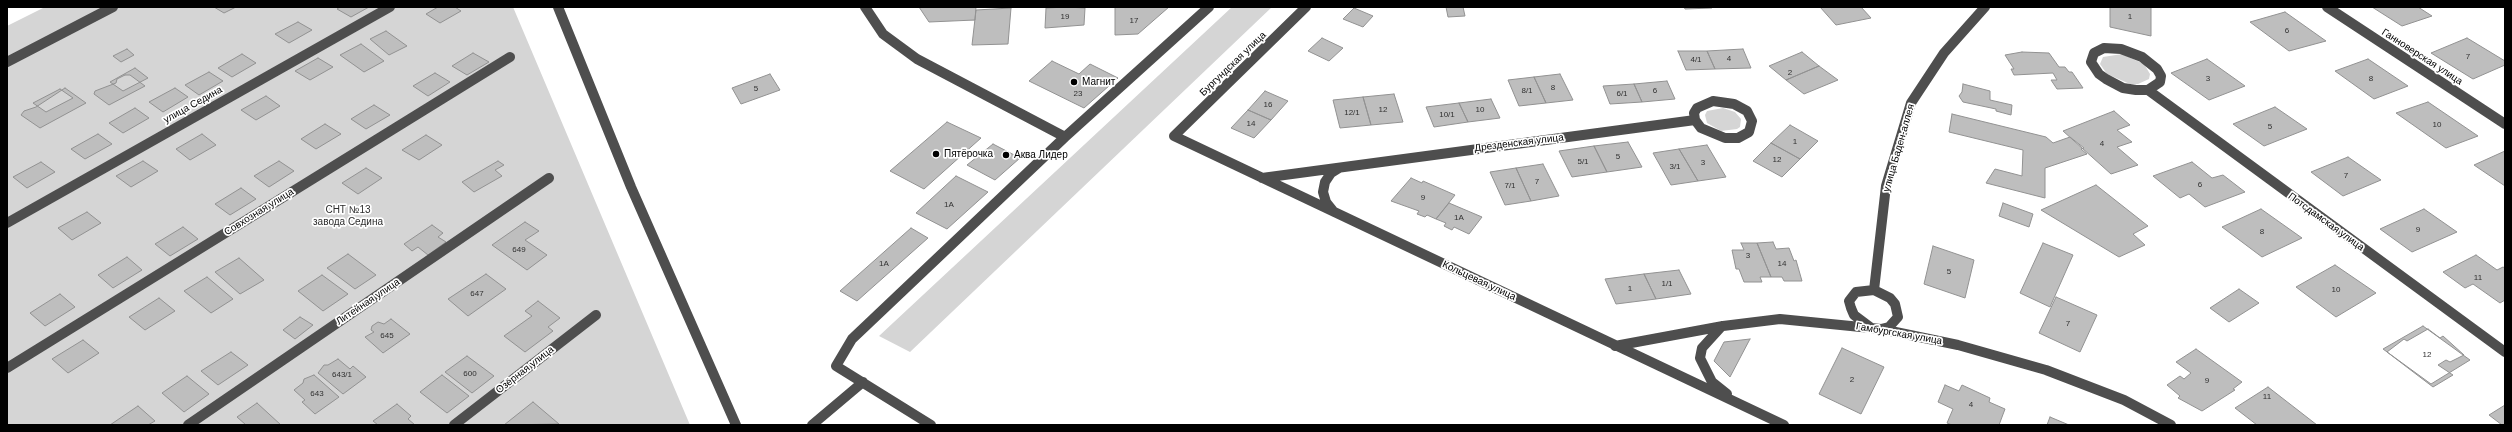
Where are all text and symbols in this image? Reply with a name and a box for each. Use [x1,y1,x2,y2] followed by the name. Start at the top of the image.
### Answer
[1061,12,1069,22] house number: 19
[2128,12,2132,22] house number: 1
[1130,16,1138,26] house number: 17
[2285,26,2289,36] house number: 6
[2379,26,2465,88] street label: Ганноверская улица
[1197,29,1269,99] street label: Бургундская улица
[2466,52,2470,62] house number: 7
[1727,54,1731,64] house number: 4
[1690,55,1702,65] house number: 4/1
[1788,68,1792,78] house number: 2
[2206,74,2210,84] house number: 3
[2369,74,2373,84] house number: 8
[1082,76,1115,88] place label: Магнит
[1069,77,1079,87] marker: Магнит
[1551,83,1555,93] house number: 8
[162,84,224,126] street label: улица Седина
[754,84,758,94] house number: 5
[1521,86,1533,96] house number: 8/1
[1653,86,1657,96] house number: 6
[1074,89,1082,99] house number: 23
[1616,89,1628,99] house number: 6/1
[1264,100,1272,110] house number: 16
[1881,103,1917,193] street label: улица Баден-аллея
[1379,105,1387,115] house number: 12
[1476,105,1484,115] house number: 10
[1344,108,1360,118] house number: 12/1
[1439,110,1455,120] house number: 10/1
[1247,119,1255,129] house number: 14
[2433,120,2441,130] house number: 10
[2268,122,2272,132] house number: 5
[1474,132,1564,154] street label: Дрезденская улица
[1793,137,1797,147] house number: 1
[2100,139,2104,149] house number: 4
[944,148,993,160] place label: Пятёрочка
[931,149,941,159] marker: Пятёрочка
[1014,149,1068,161] place label: Аква Лидер
[1001,150,1011,160] marker: Аква Лидер
[1616,152,1620,162] house number: 5
[1773,155,1781,165] house number: 12
[1577,157,1589,167] house number: 5/1
[1701,158,1705,168] house number: 3
[1669,162,1681,172] house number: 3/1
[2344,171,2348,181] house number: 7
[1535,177,1539,187] house number: 7
[2198,180,2202,190] house number: 6
[1504,181,1516,191] house number: 7/1
[222,186,296,238] street label: Совхозная улица
[2286,190,2366,254] street label: Потсдамская улица
[1421,193,1425,203] house number: 9
[944,200,954,210] house number: 1А
[313,204,383,228] park label: СНТ №13 завода Седина
[1454,213,1464,223] house number: 1А
[2416,225,2420,235] house number: 9
[2260,227,2264,237] house number: 8
[512,245,526,255] house number: 649
[1746,251,1750,261] house number: 3
[879,259,889,269] house number: 1А
[1440,259,1518,303] street label: Кольцевая улица
[1778,259,1786,269] house number: 14
[1947,267,1951,277] house number: 5
[2474,273,2482,283] house number: 11
[334,276,402,328] street label: Литейная улица
[1661,279,1673,289] house number: 1/1
[1628,284,1632,294] house number: 1
[2332,285,2340,295] house number: 10
[470,289,484,299] house number: 647
[2066,319,2070,329] house number: 7
[1855,321,1943,347] street label: Гамбургская улица
[380,331,394,341] house number: 645
[494,344,556,396] street label: Озёрная улица
[2423,350,2431,360] house number: 12
[463,369,477,379] house number: 600
[332,370,352,380] house number: 643/1
[1850,375,1854,385] house number: 2
[2205,376,2209,386] house number: 9
[310,389,324,399] house number: 643
[2263,392,2271,402] house number: 11
[1969,400,1973,410] house number: 4

